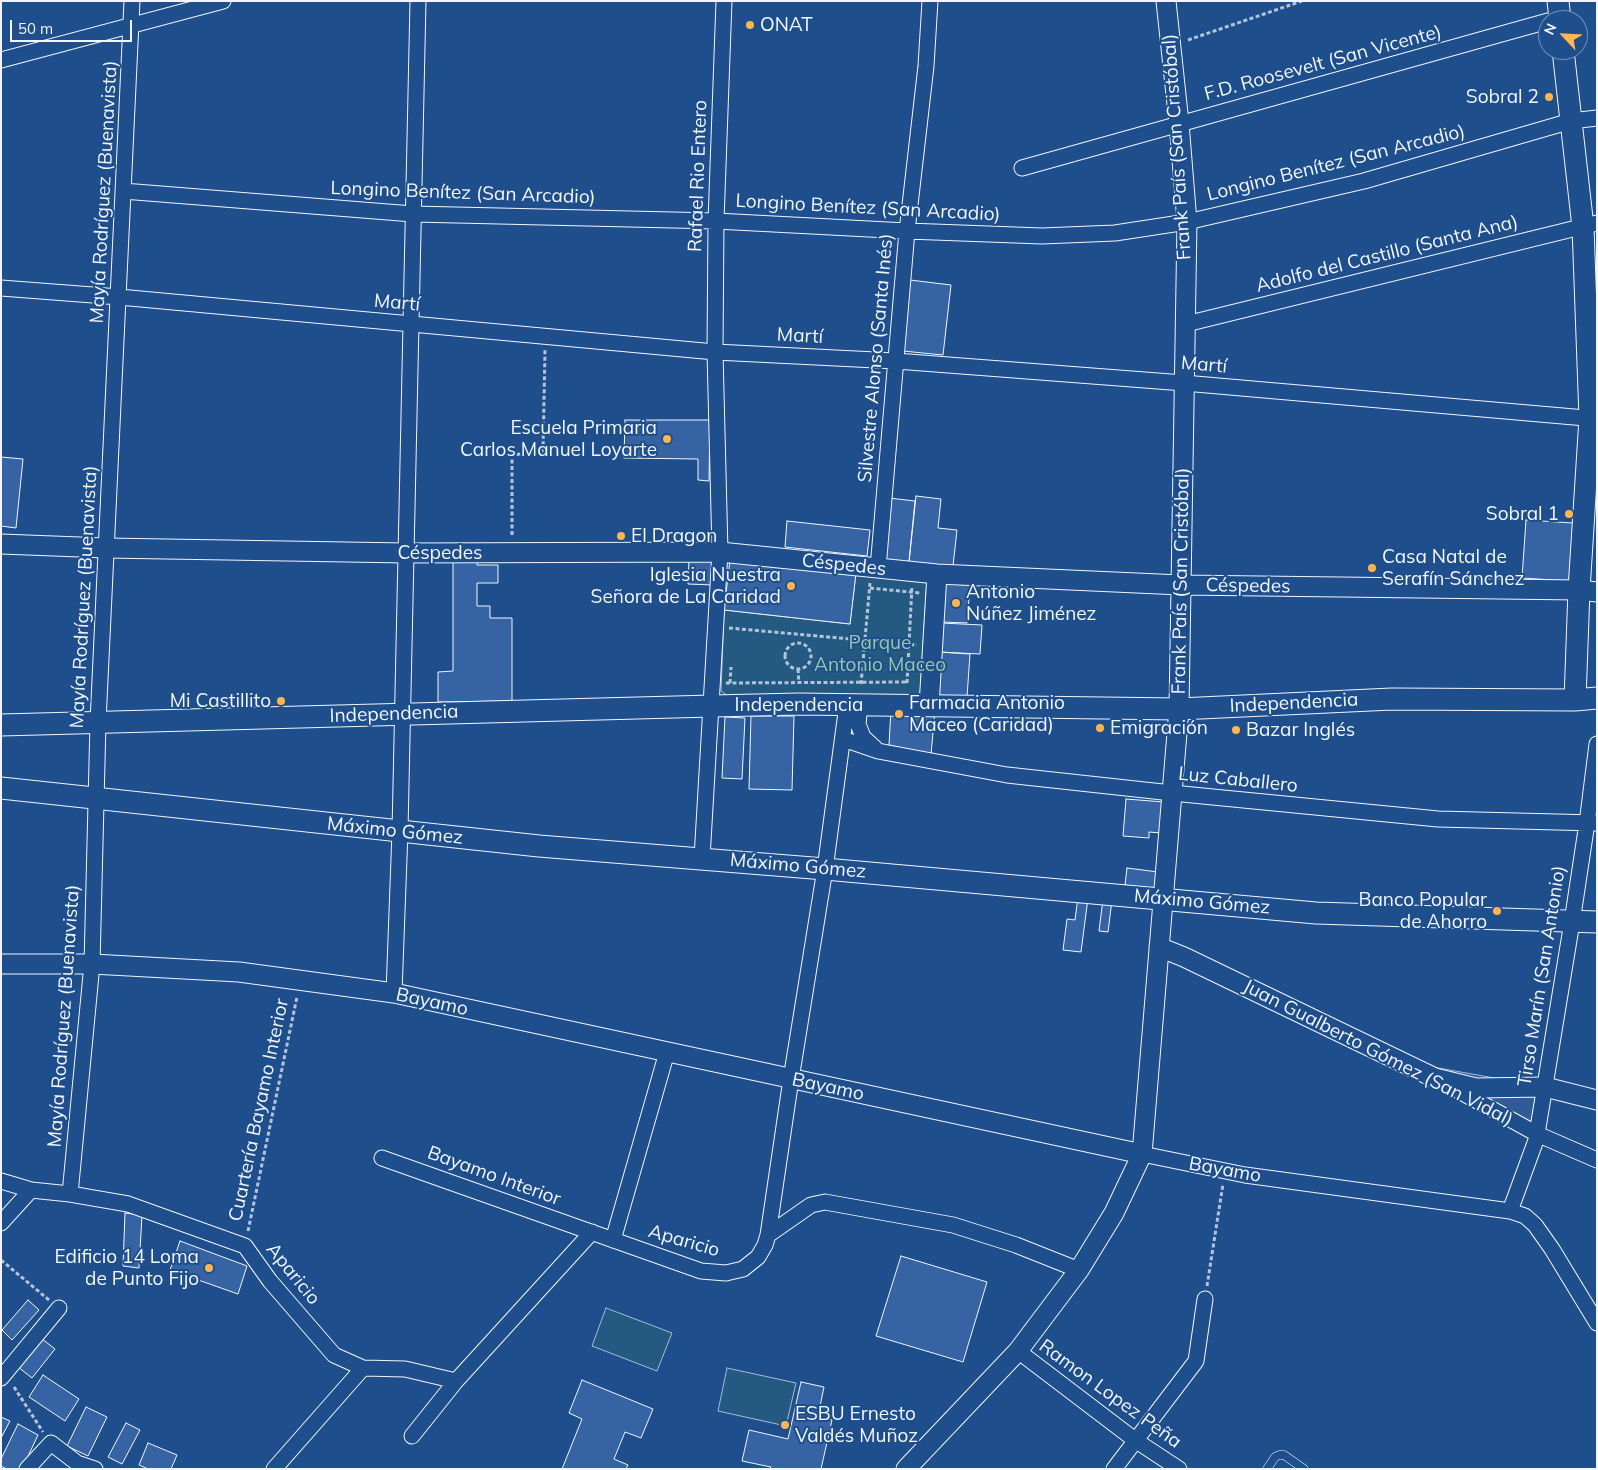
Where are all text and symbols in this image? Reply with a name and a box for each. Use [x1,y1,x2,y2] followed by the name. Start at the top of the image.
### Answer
[12,10,135,42] scale bar
[1538,10,1588,60] north arrow
[760,14,813,36] place label: ONAT
[18,19,53,38] text: 50 m
[744,19,756,31] marker: ONAT
[1202,20,1444,106] street label: F.D. Roosevelt (San Vicente)
[1540,20,1561,38] text: N
[1158,33,1196,261] street label: Frank País (San Cristóbal)
[86,60,122,324] street label: Mayía Rodríguez (Buenavista)
[1466,86,1539,108] place label: Sobral 2
[1543,91,1555,103] marker: Sobral 2
[684,99,712,253] street label: Rafael Rio Entero
[1205,120,1467,206] street label: Longino Benítez (San Arcadio)
[330,177,596,209] street label: Longino Benítez (San Arcadio)
[735,190,1001,226] street label: Longino Benítez (San Arcadio)
[1254,210,1520,298] street label: Adolfo del Castillo (Santa Ana)
[854,232,898,484] street label: Silvestre Alonso (Santa Inés)
[373,290,421,316] street label: Martí
[776,323,824,349] street label: Martí
[1180,352,1228,378] street label: Martí
[460,417,657,461] place label: Escuela Primaria Carlos Manuel Loyarte
[661,433,673,445] marker: Escuela Primaria Carlos Manuel Loyarte
[66,465,102,729] street label: Mayía Rodríguez (Buenavista)
[1168,467,1194,695] street label: Frank País (San Cristóbal)
[1486,503,1559,525] place label: Sobral 1
[1563,508,1575,520] marker: Sobral 1
[631,525,717,547] place label: El Dragon
[615,530,627,542] marker: El Dragon
[398,542,482,564] street label: Céspedes
[1382,546,1524,590] place label: Casa Natal de Serafín Sánchez
[801,549,887,581] street label: Céspedes
[1366,562,1378,574] marker: Casa Natal de Serafín Sánchez
[591,564,781,608] place label: Iglesia Nuestra Señora de La Caridad
[1205,574,1291,598] street label: Céspedes
[785,580,797,592] marker: Iglesia Nuestra Señora de La Caridad
[966,581,1096,625] place label: Antonio Núñez Jiménez
[950,597,962,609] marker: Antonio Núñez Jiménez
[814,632,946,676] park label: Parque Antonio Maceo
[1229,688,1359,718] street label: Independencia
[170,690,271,712] place label: Mi Castillito
[909,692,1065,736] place label: Farmacia Antonio Maceo (Caridad)
[735,694,863,716] street label: Independencia
[275,695,287,707] marker: Mi Castillito
[329,700,459,728] street label: Independencia
[893,708,905,720] marker: Farmacia Antonio Maceo (Caridad)
[1110,717,1208,739] place label: Emigración
[1246,719,1355,741] place label: Bazar Inglés
[1094,722,1106,734] marker: Emigración
[1230,724,1242,736] marker: Bazar Inglés
[1177,762,1299,798] street label: Luz Caballero
[326,813,464,849] street label: Máximo Gómez
[729,849,867,883] street label: Máximo Gómez
[1513,864,1571,1088] street label: Tirso Marín (San Antonio)
[43,884,85,1148] street label: Mayía Rodríguez (Buenavista)
[1133,885,1271,919] street label: Máximo Gómez
[1359,889,1487,933] place label: Banco Popular de Ahorro
[1491,905,1503,917] marker: Banco Popular de Ahorro
[1239,975,1517,1131] street label: Juan Gualberto Gómez (San Vidal)
[394,983,470,1021] street label: Bayamo
[224,996,294,1224] street label: Cuartería Bayamo Interior
[790,1068,866,1106] street label: Bayamo
[424,1141,564,1211] street label: Bayamo Interior
[1187,1152,1263,1188] street label: Bayamo
[646,1220,722,1262] street label: Aparicio
[261,1238,325,1310] street label: Aparicio
[54,1246,199,1290] place label: Edificio 14 Loma de Punto Fijo
[203,1262,215,1274] marker: Edificio 14 Loma de Punto Fijo
[1034,1335,1186,1453] street label: Ramon Lopez Peña
[795,1403,918,1447] place label: ESBU Ernesto Valdés Muñoz
[779,1419,791,1431] marker: ESBU Ernesto Valdés Muñoz

